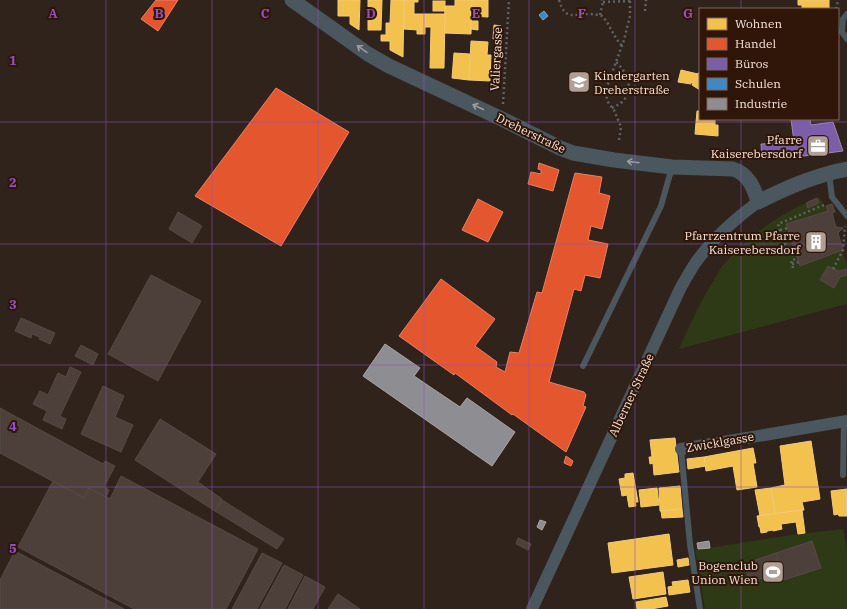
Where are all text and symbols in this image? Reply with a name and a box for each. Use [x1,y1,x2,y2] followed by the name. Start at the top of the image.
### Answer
[48,5,58,22] text: A
[154,5,164,22] text: B
[261,5,270,22] text: C
[366,5,376,22] text: D
[472,5,480,22] text: E
[578,5,586,22] text: F
[683,5,693,22] text: G
[699,8,839,120] legend
[735,16,782,31] text: Wohnen
[487,27,505,91] street label: Valiergasse
[735,36,776,51] text: Handel
[356,45,367,53] one-way arrow
[9,52,17,69] text: 1
[735,56,768,71] text: Büros
[594,68,670,97] place label: Kindergarten Dreherstraße
[566,69,592,95] school or university icon: Kindergarten Dreherstraße
[735,76,781,91] text: Schulen
[735,96,787,111] text: Industrie
[472,103,484,110] one-way arrow
[494,110,568,156] street label: Dreherstraße
[711,132,803,161] place label: Pfarre Kaiserebersdorf
[805,133,831,159] office icon: Pfarre Kaiserebersdorf
[627,158,640,166] one-way arrow
[9,174,17,191] text: 2
[684,228,801,257] place label: Pfarrzentrum Pfarre Kaiserebersdorf
[803,229,829,255] building icon: Pfarrzentrum Pfarre Kaiserebersdorf
[9,296,17,313] text: 3
[605,351,657,439] street label: Alberner Straße
[9,418,17,435] text: 4
[685,429,755,455] street label: Zwicklgasse
[9,540,17,557] text: 5
[691,558,758,587] place label: Bogenclub Union Wien
[760,559,786,585] sports icon: Bogenclub Union Wien

